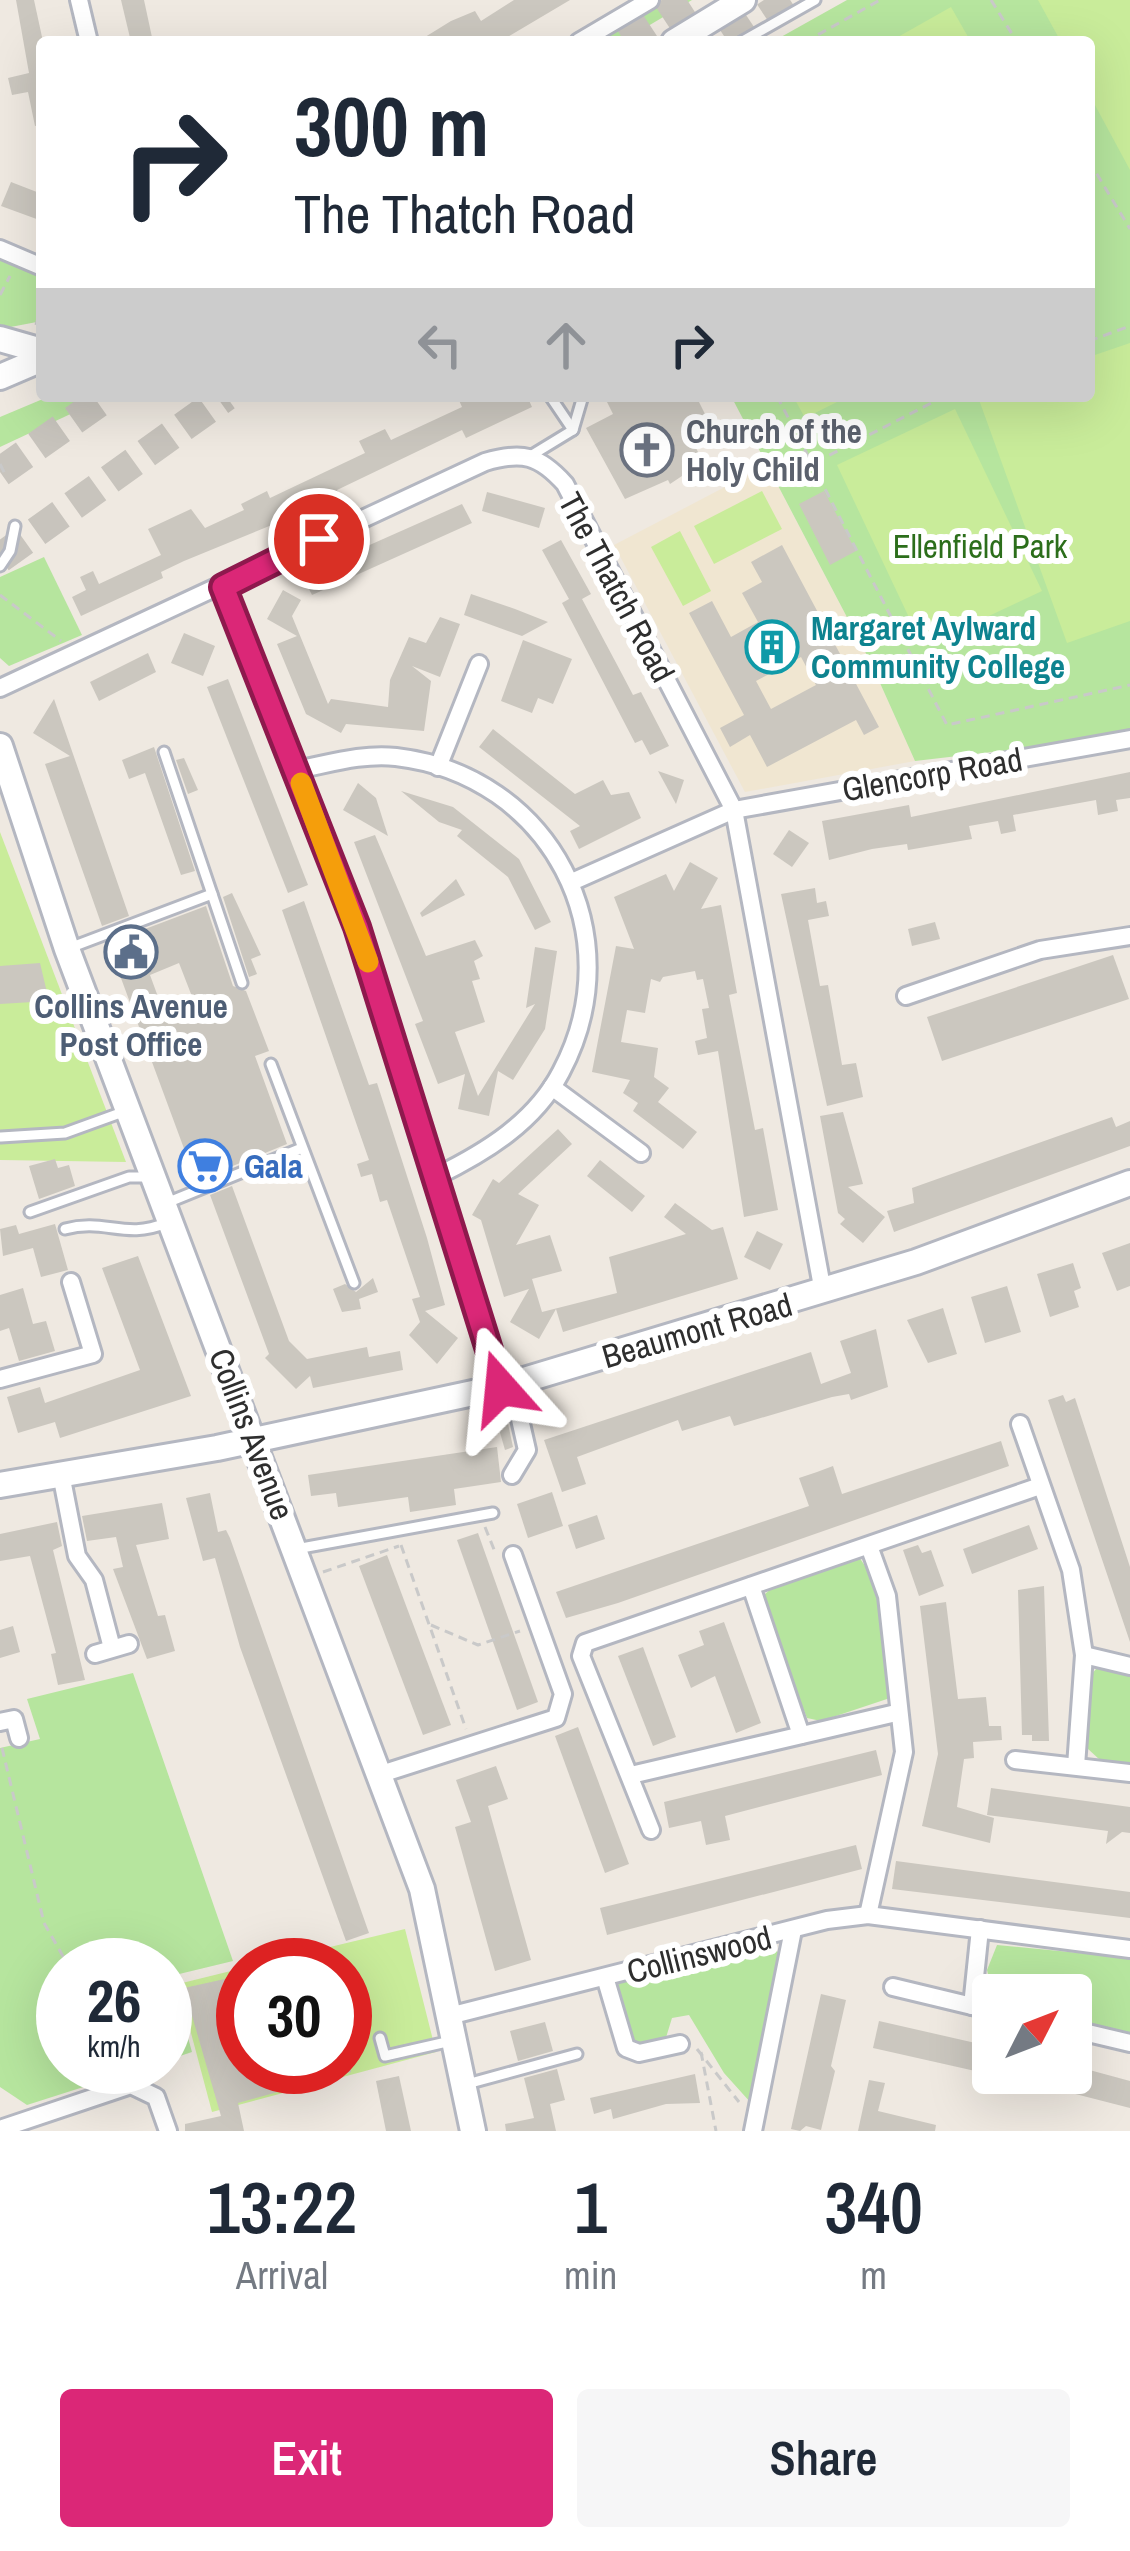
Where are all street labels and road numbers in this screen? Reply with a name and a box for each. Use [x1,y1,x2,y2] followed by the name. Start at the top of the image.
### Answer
[549,485,685,689] street label: The Thatch Road
[839,737,1025,811] street label: Glencorp Road
[597,1282,797,1378] street label: Beaumont Road
[199,1342,305,1526] street label: Collins Avenue
[622,1915,776,1993] street label: Collinswood

